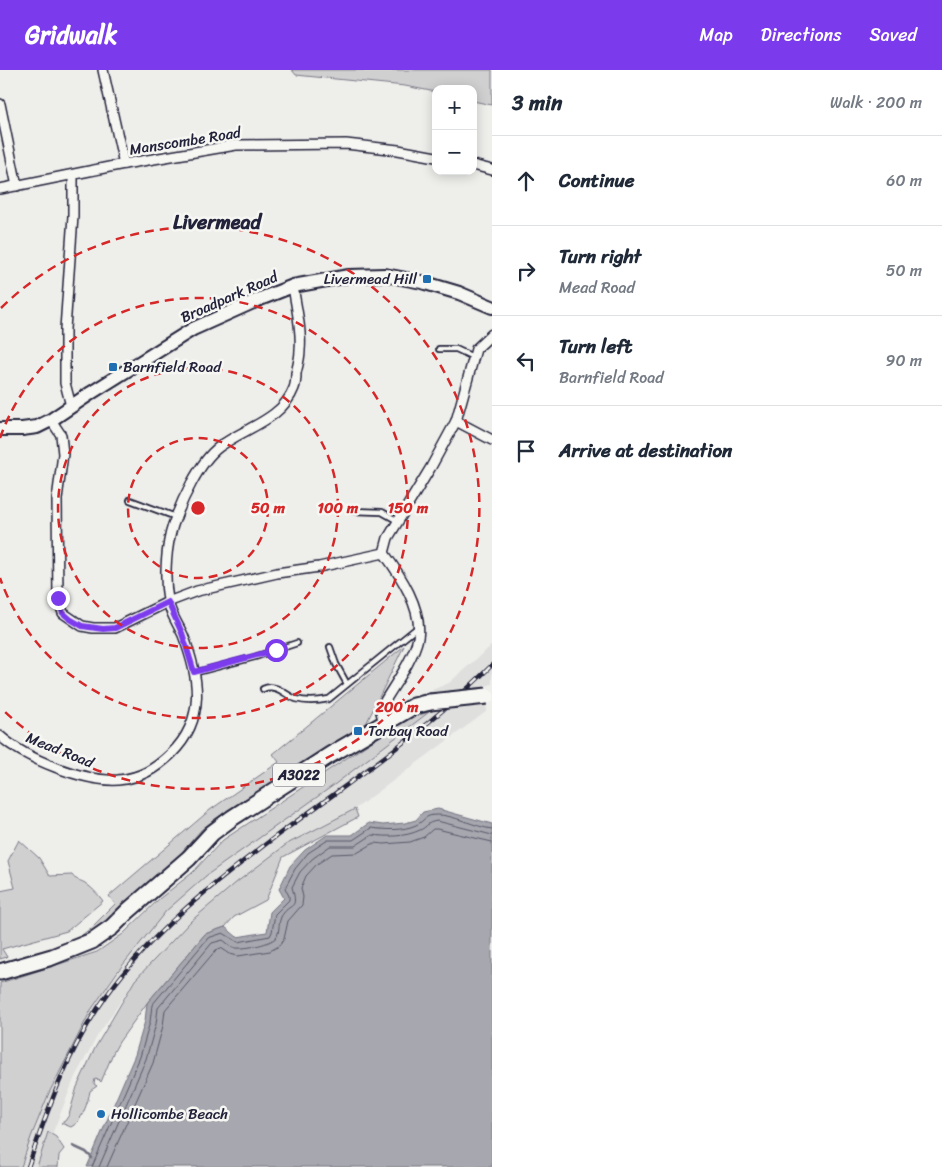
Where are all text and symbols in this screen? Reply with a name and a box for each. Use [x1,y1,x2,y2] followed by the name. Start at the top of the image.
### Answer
[25,14,117,56] text: Gridwalk
[700,19,733,51] text: Map
[761,19,842,51] text: Directions
[870,19,917,51] text: Saved
[512,84,562,122] text: 3 min
[432,85,477,175] map controls
[432,85,477,130] button: +
[830,88,922,117] text: Walk · 200 m
[127,119,244,163] street label: Manscombe Road
[432,130,477,175] button: −
[559,164,635,197] text: Continue
[886,166,922,195] text: 60 m
[512,167,540,195] icon: ahead
[173,205,264,240] district label: Livermead
[559,240,641,273] text: Turn right
[886,256,922,285] text: 50 m
[512,257,540,285] icon: right
[176,263,283,330] street label: Broadpark Road
[324,266,418,292] place label: Livermead Hill
[421,273,433,285] marker: Livermead Hill
[559,273,635,302] text: Mead Road
[559,330,632,363] text: Turn left
[886,346,922,375] text: 90 m
[512,347,540,375] icon: left
[123,354,222,380] place label: Barnfield Road
[107,361,119,373] marker: Barnfield Road
[559,363,664,392] text: Barnfield Road
[559,434,732,467] text: Arrive at destination
[512,437,540,465] icon: arrive
[251,495,286,521] text: 50 m
[318,495,359,521] text: 100 m
[388,495,429,521] text: 150 m
[189,499,207,517] centre of rings
[47,587,70,610] route end
[265,639,288,662] route start
[374,694,419,720] text: 200 m
[368,718,449,744] place label: Torbay Road
[22,725,99,776] street label: Mead Road
[352,725,364,737] marker: Torbay Road
[273,764,325,786] road number: A3022
[111,1101,228,1127] place label: Hollicombe Beach
[95,1108,107,1120] marker: Hollicombe Beach

